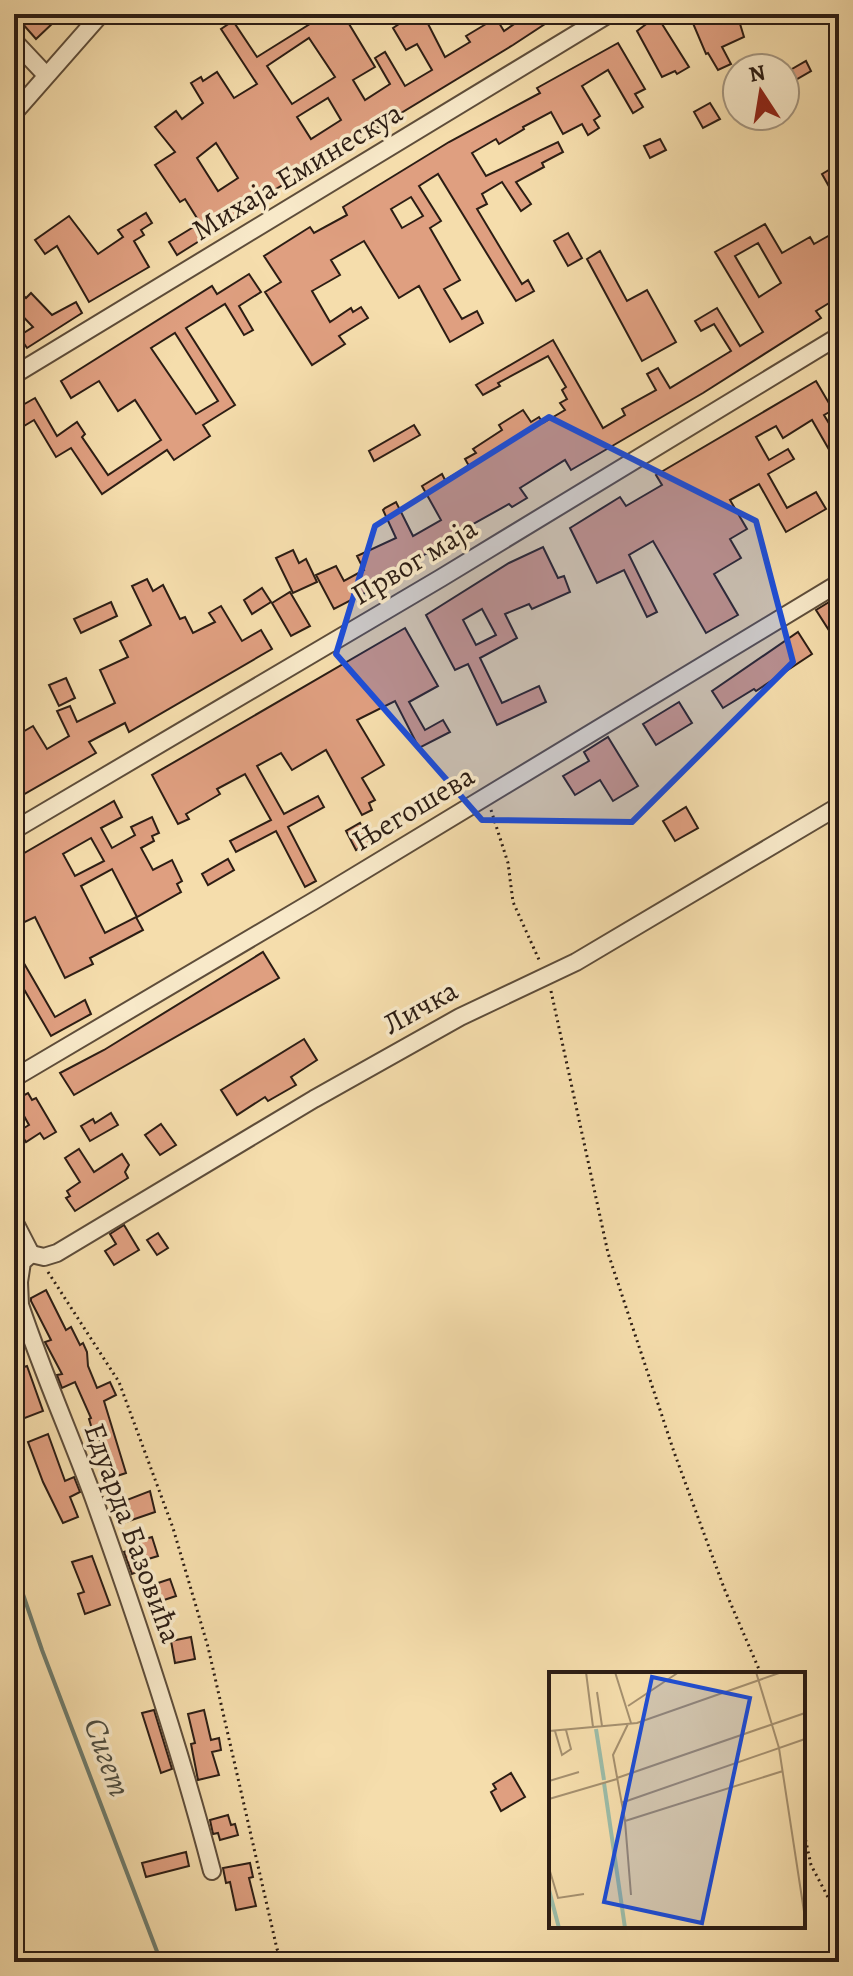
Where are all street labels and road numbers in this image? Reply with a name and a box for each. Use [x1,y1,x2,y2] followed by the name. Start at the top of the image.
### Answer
[184,92,410,250] street label: Михаја Еминескуа
[344,508,485,614] street label: Првог маја
[344,756,482,860] street label: Његошева
[375,970,465,1044] street label: Личка
[75,1418,191,1649] street label: Едуарда Базовића

